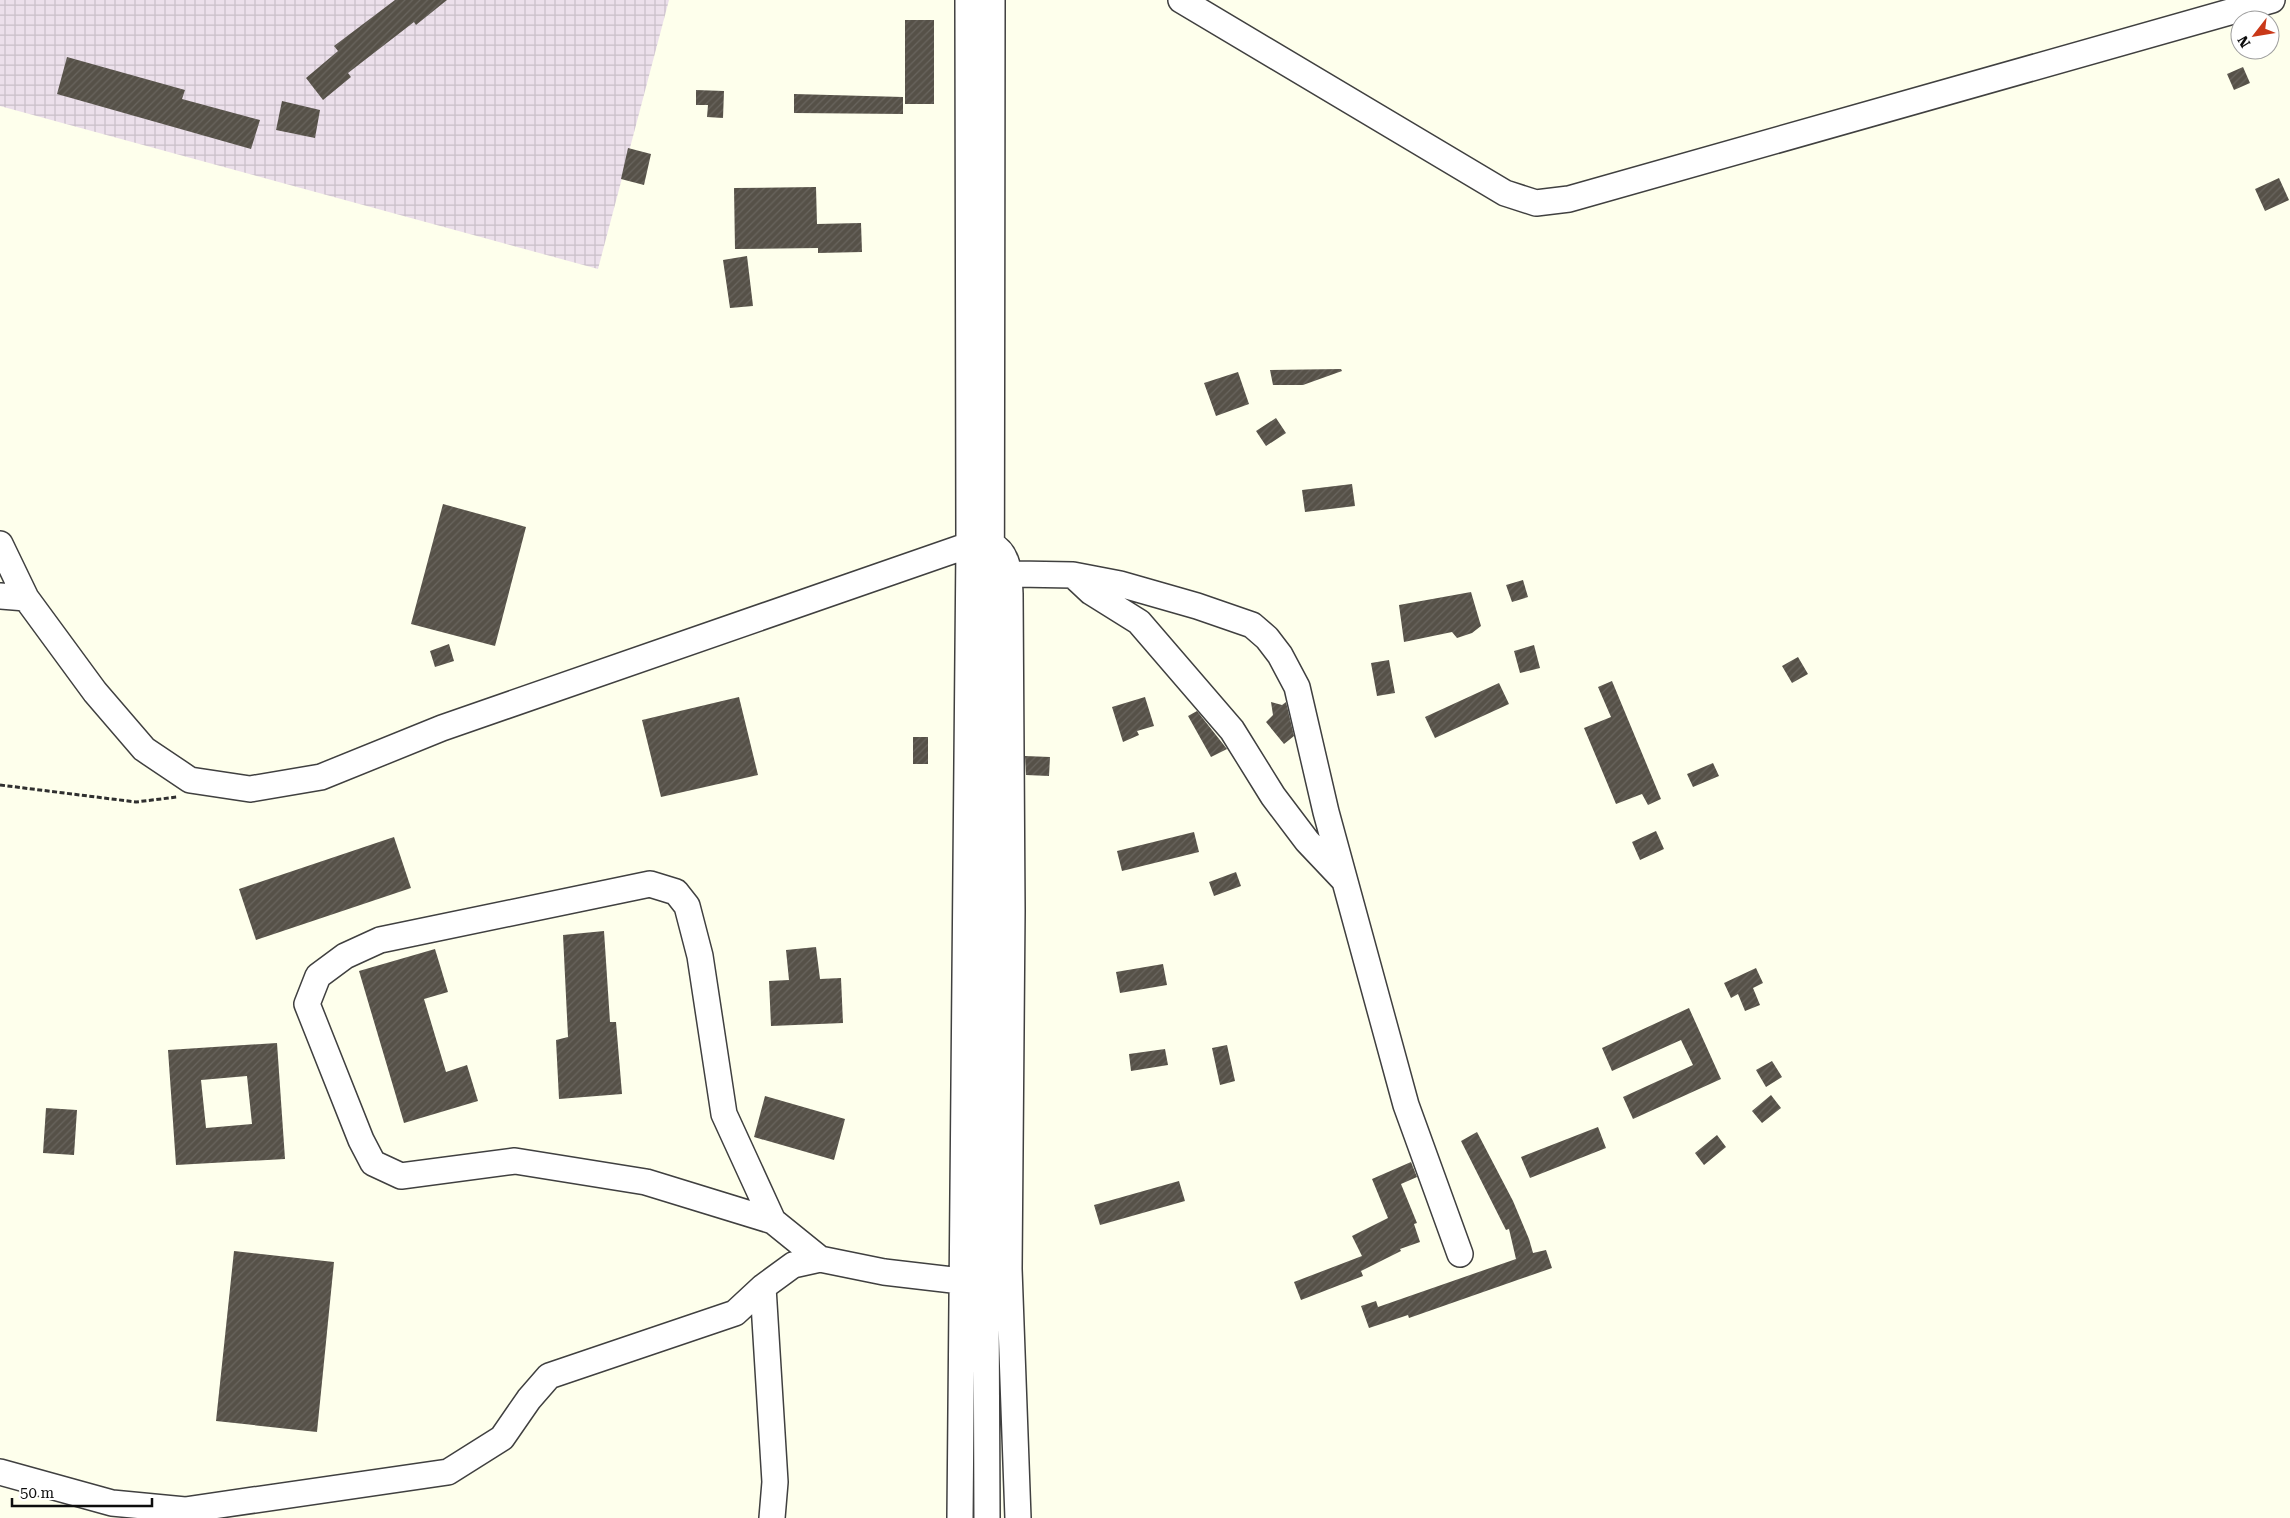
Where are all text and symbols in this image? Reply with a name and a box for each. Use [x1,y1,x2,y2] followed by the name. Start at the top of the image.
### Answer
[2230,10,2280,60] north arrow
[2234,33,2253,50] text: N
[12,1476,152,1508] scale bar
[20,1484,55,1502] text: 50 m

